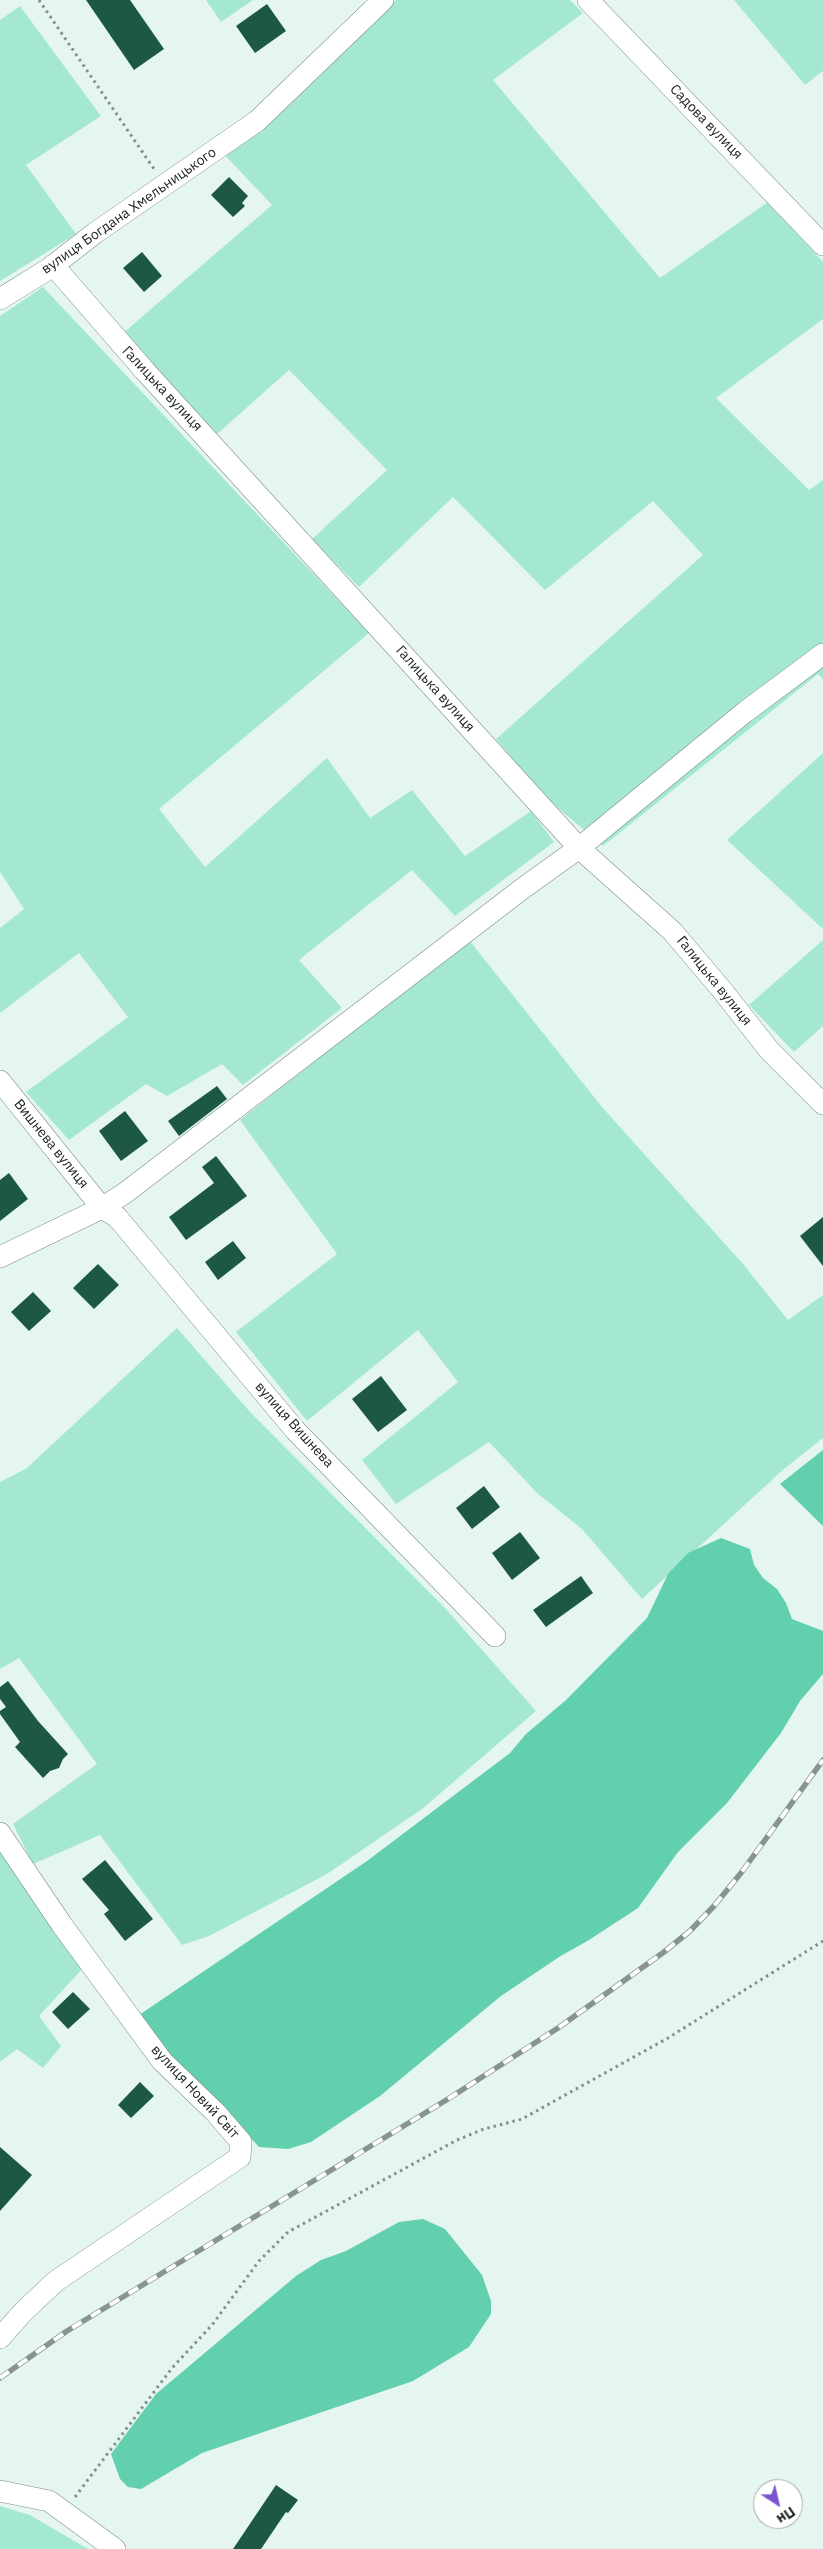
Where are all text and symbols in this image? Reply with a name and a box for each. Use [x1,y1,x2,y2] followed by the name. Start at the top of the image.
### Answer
[666,81,746,163] street label: Садова вулиця
[38,144,220,278] street label: вулиця Богдана Хмельницького
[118,343,206,435] street label: Галицька вулиця
[392,642,478,736] street label: Галицька вулиця
[673,933,755,1029] street label: Галицька вулиця
[10,1096,92,1192] street label: Вишнева вулиця
[251,1379,337,1471] street label: вулиця Вишнева
[147,2042,243,2142] street label: вулиця Новий Світ
[753,2479,803,2529] north arrow
[773,2503,799,2528] text: Пн

